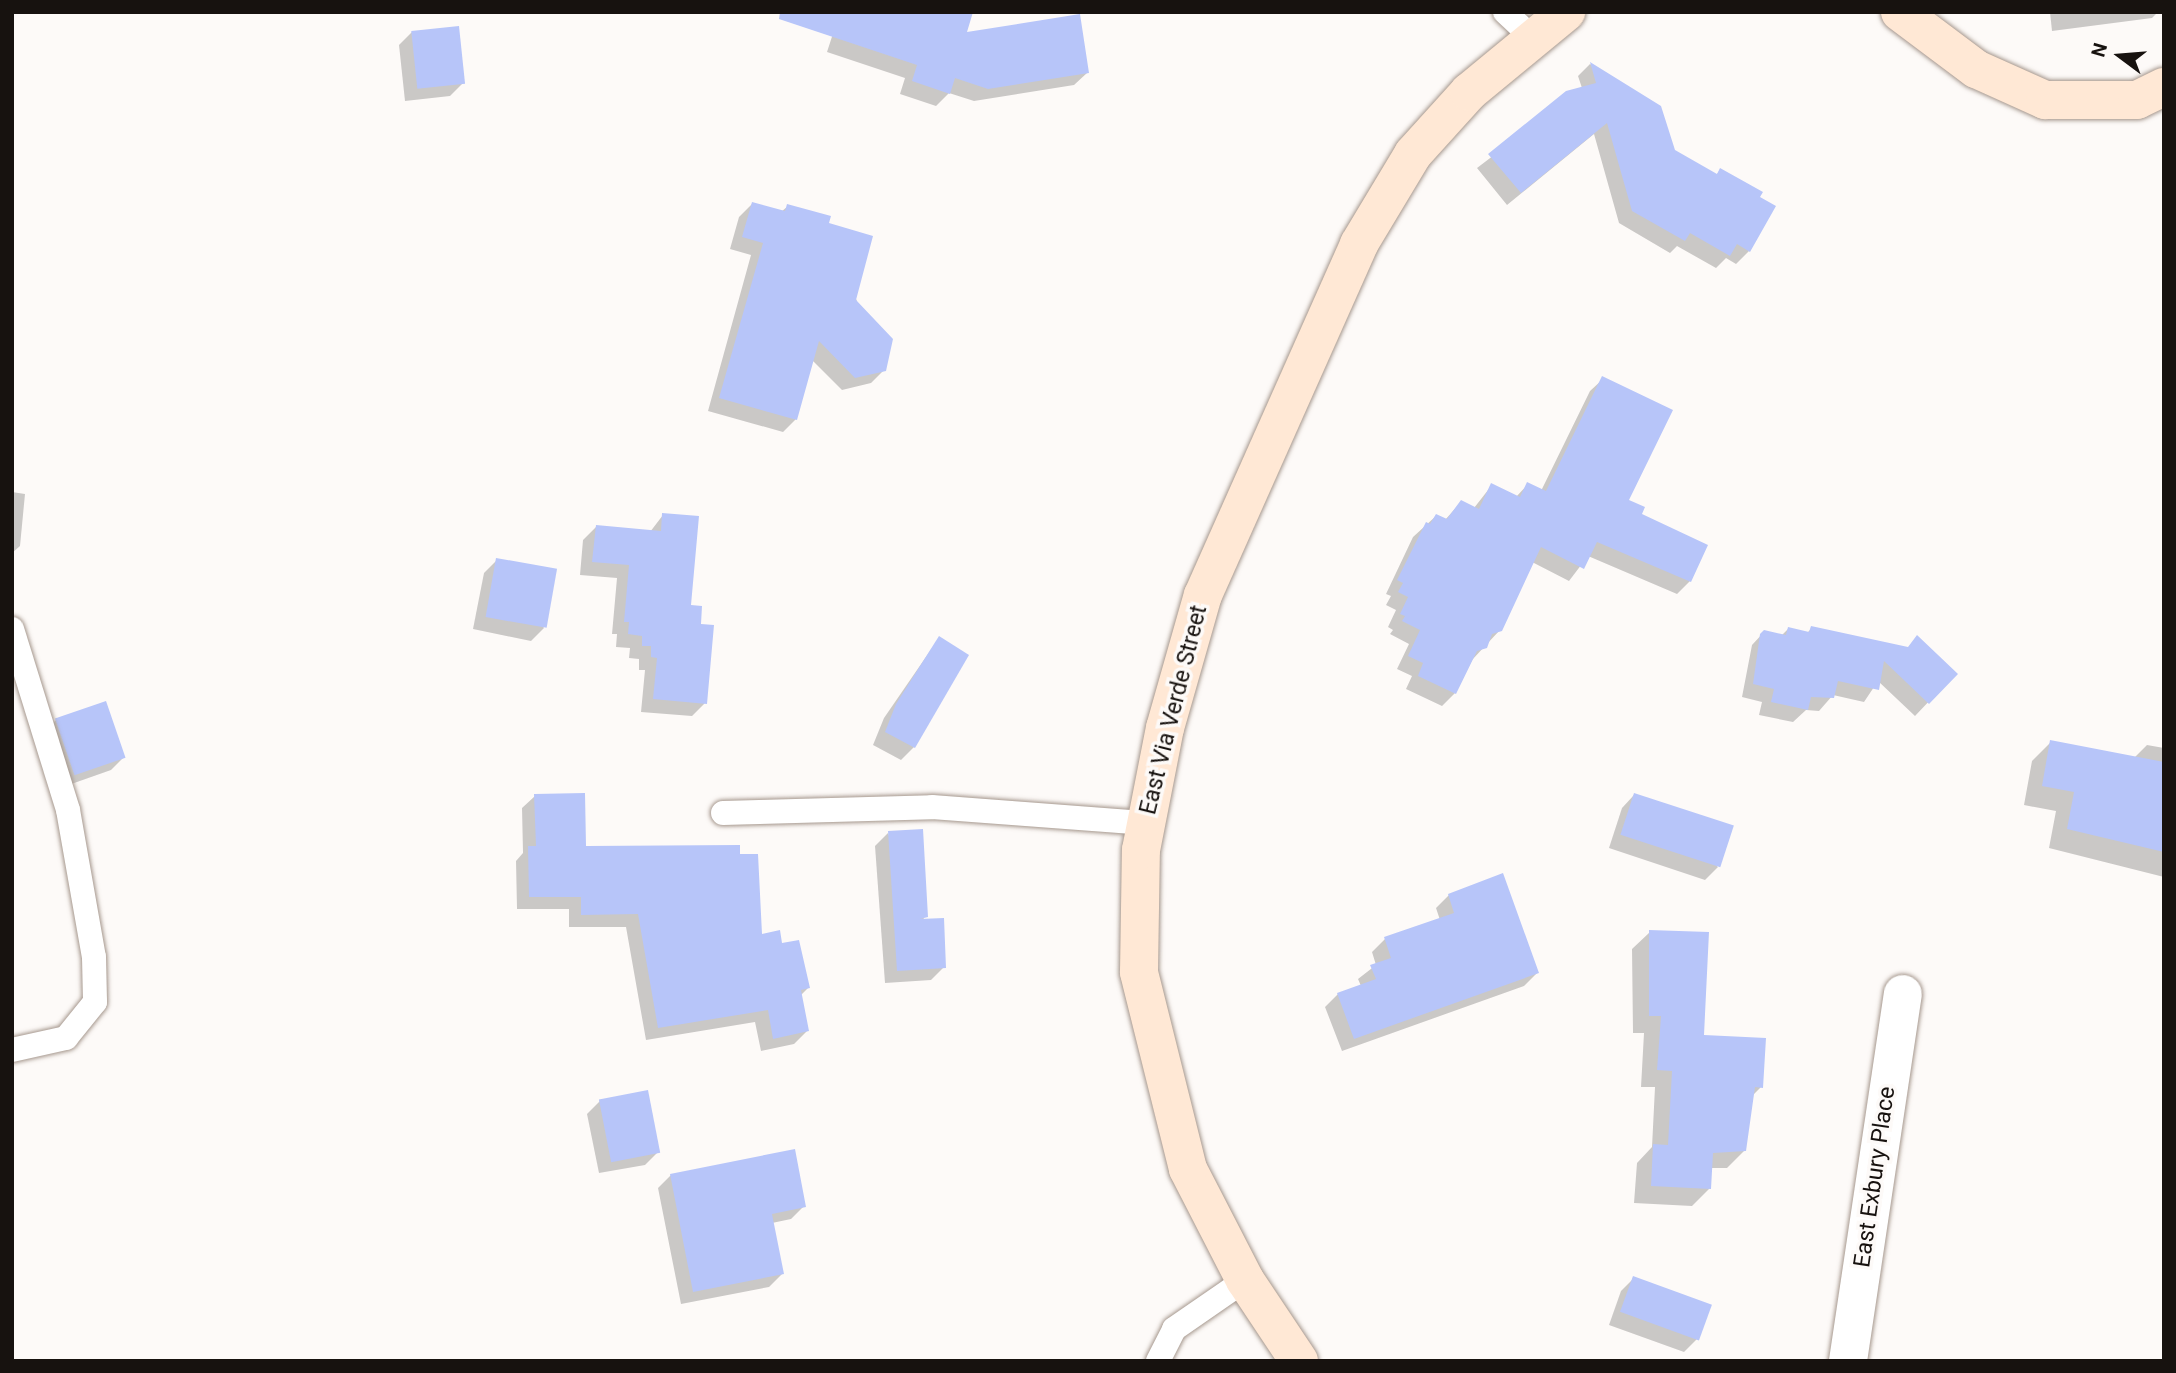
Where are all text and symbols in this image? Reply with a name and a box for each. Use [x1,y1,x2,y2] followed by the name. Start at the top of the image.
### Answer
[2085,21,2155,91] north arrow
[2086,40,2112,60] text: N
[1135,603,1213,817] street label: East Via Verde Street
[1849,1085,1901,1269] street label: East Exbury Place

